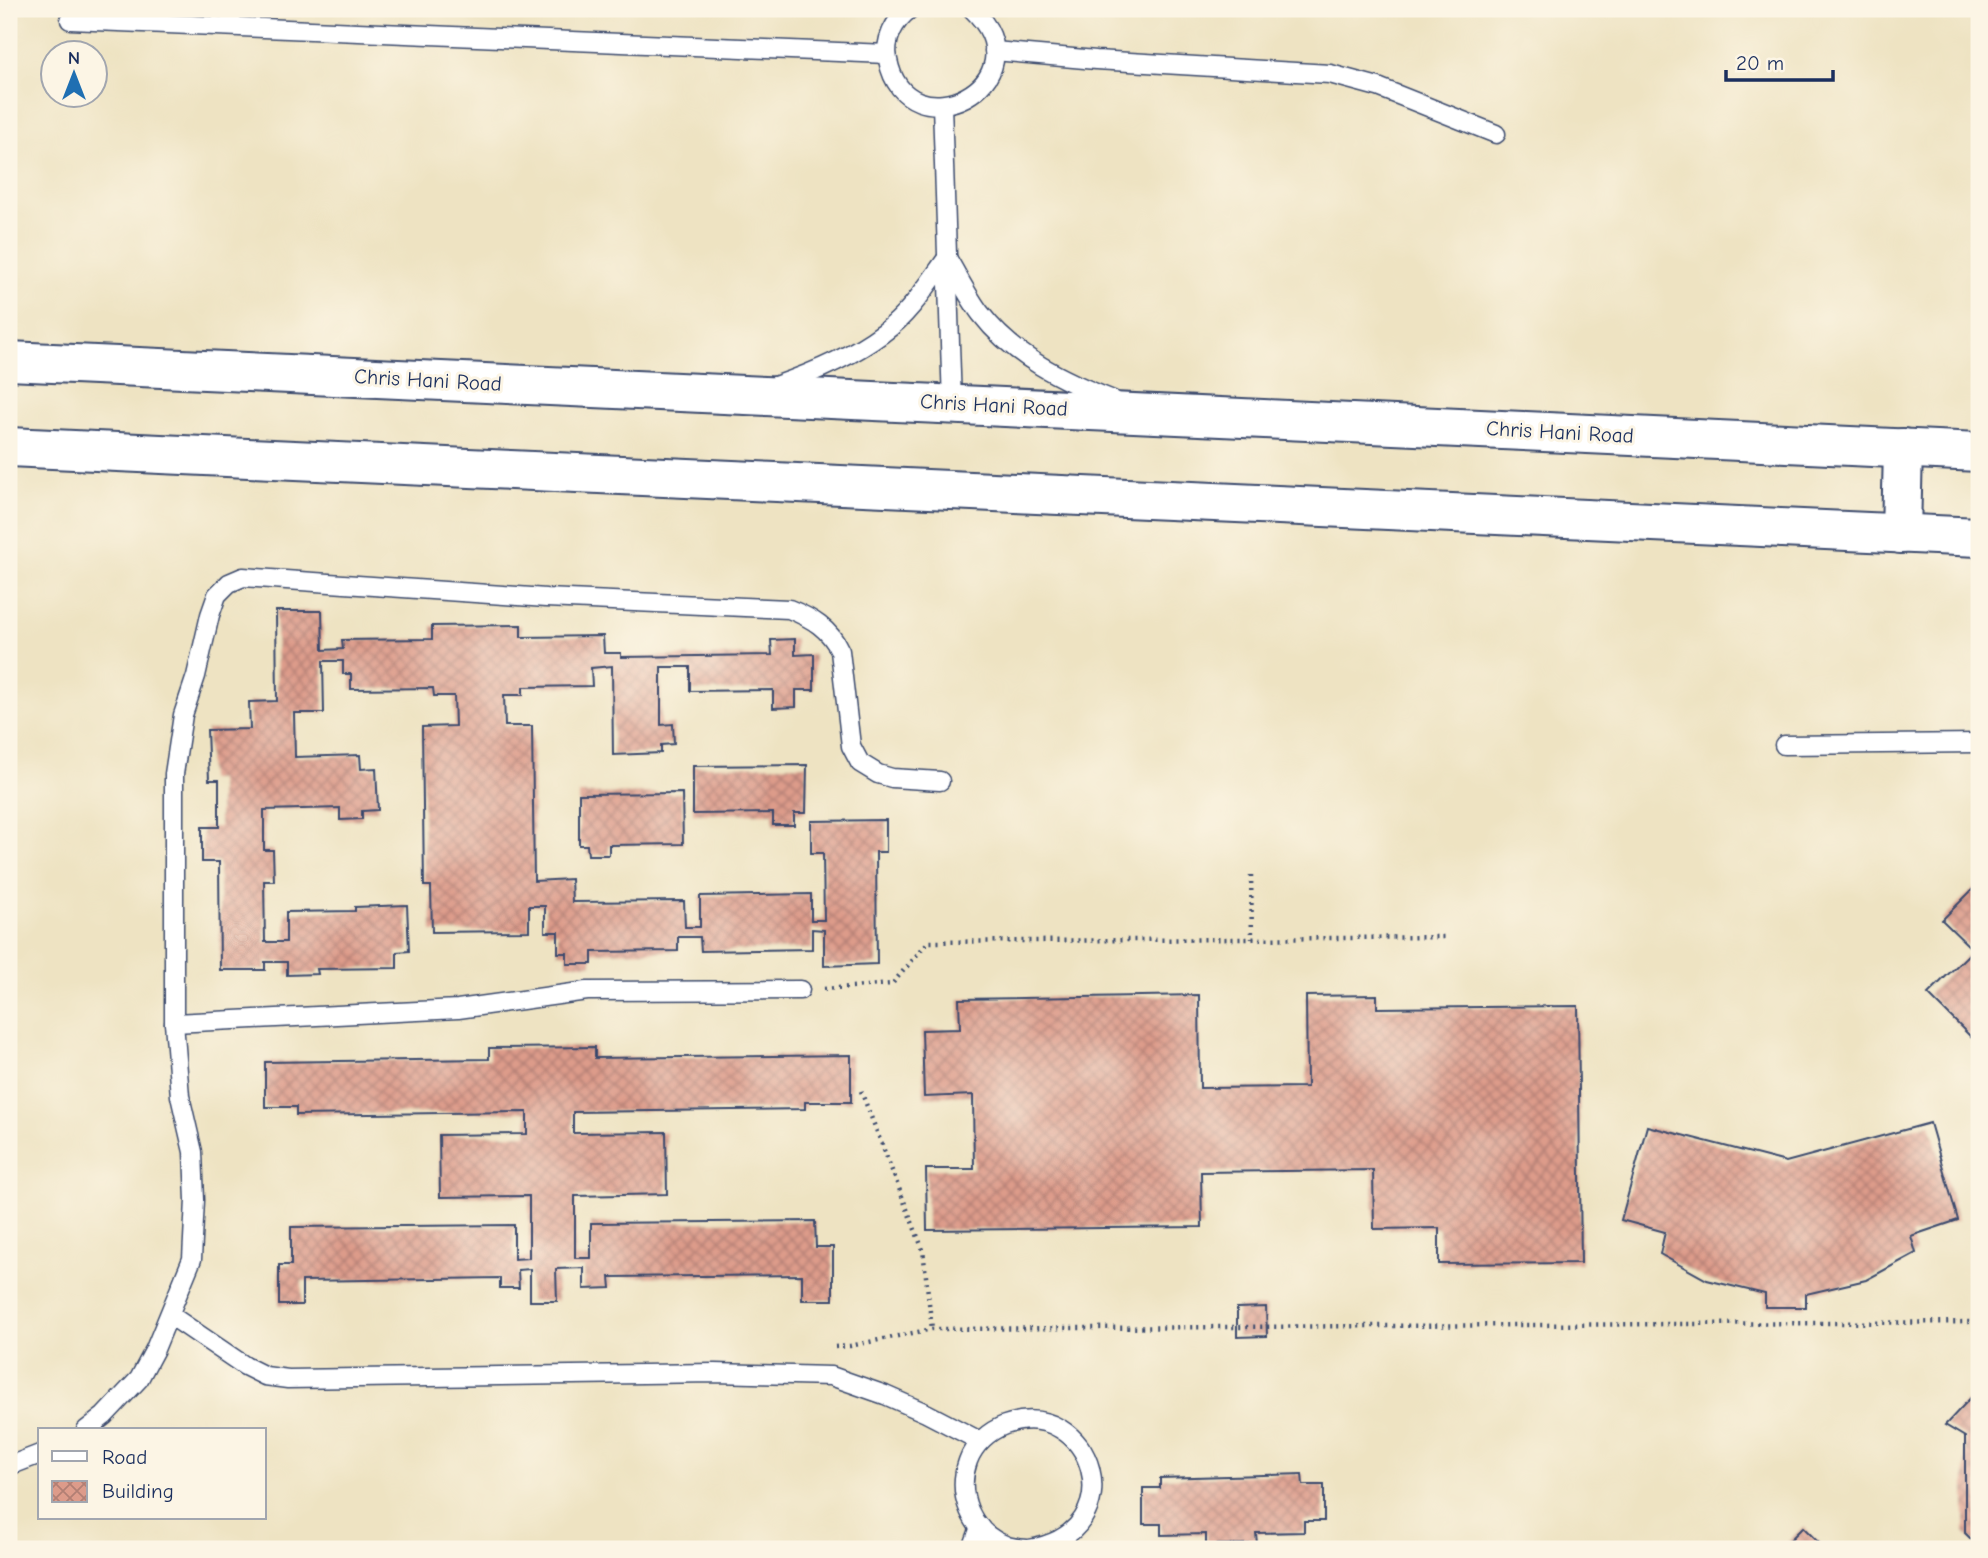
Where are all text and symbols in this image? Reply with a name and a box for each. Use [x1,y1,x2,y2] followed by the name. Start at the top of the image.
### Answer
[38,38,108,108] north arrow
[1726,38,1832,82] scale bar
[68,47,80,69] text: N
[1736,51,1784,75] text: 20 m
[354,364,502,396] street label: Chris Hani Road
[920,389,1068,421] street label: Chris Hani Road
[1486,416,1634,448] street label: Chris Hani Road
[38,1428,266,1520] legend
[102,1445,147,1469] text: Road
[102,1479,174,1503] text: Building

